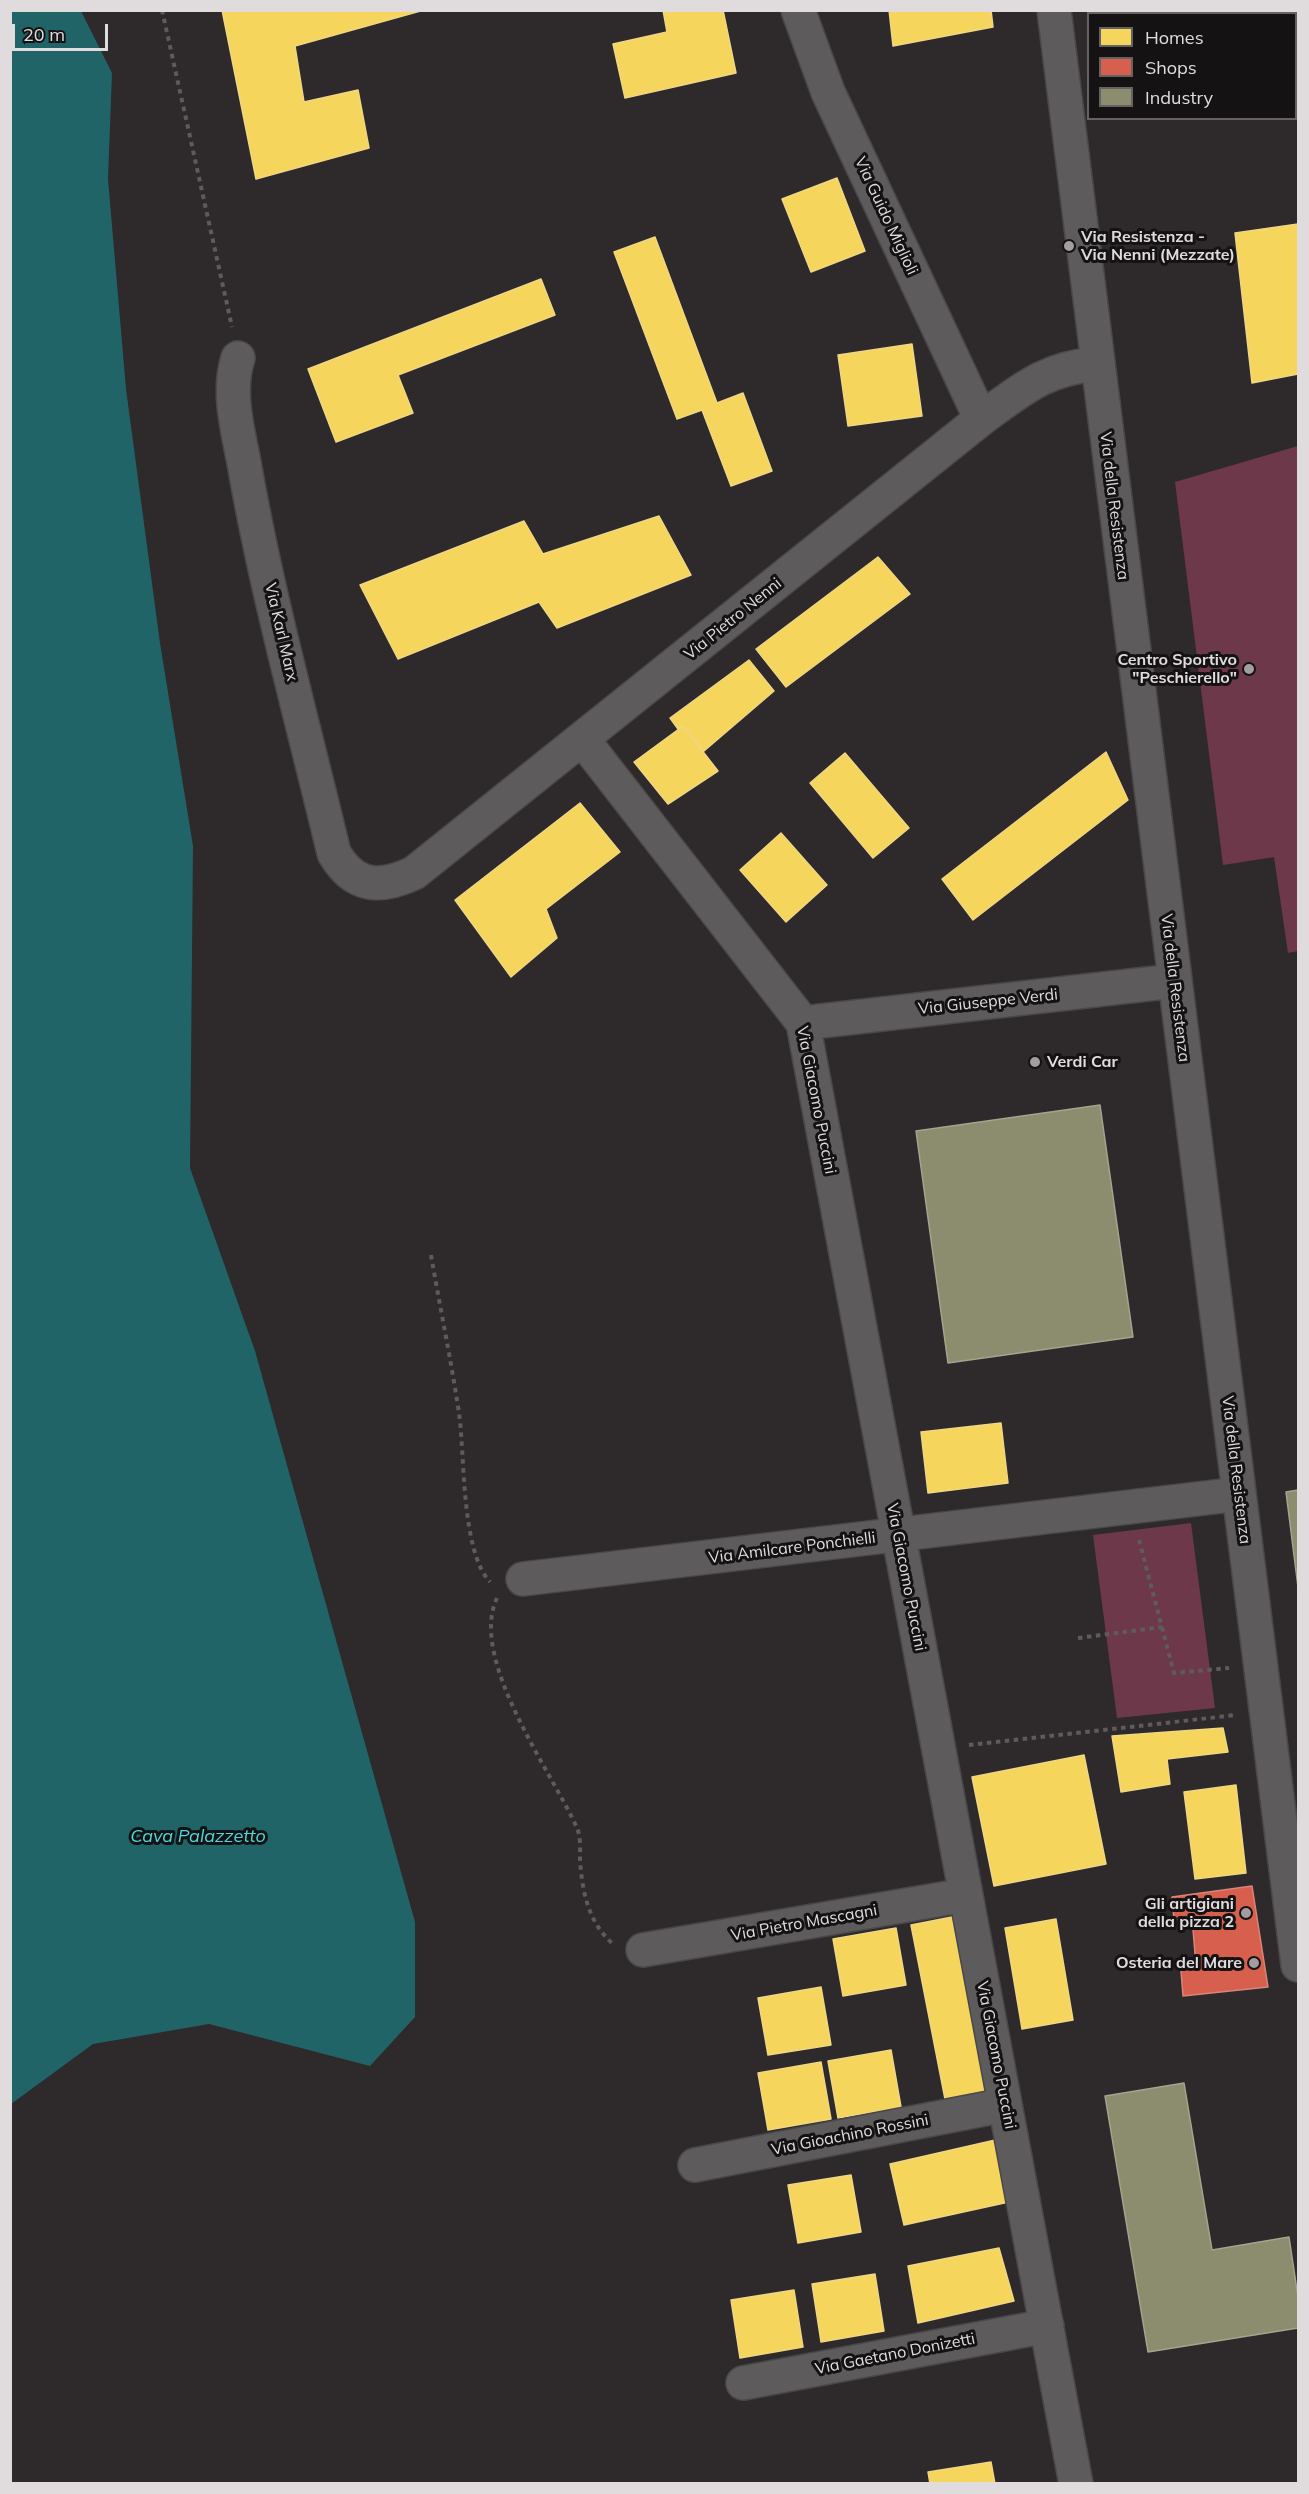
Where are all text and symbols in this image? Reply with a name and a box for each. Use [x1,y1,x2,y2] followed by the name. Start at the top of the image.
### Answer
[15,12,111,50] scale bar
[1087,12,1297,120] legend
[23,23,65,46] text: 20 m
[1145,26,1204,49] text: Homes
[1145,56,1197,79] text: Shops
[1145,86,1213,109] text: Industry
[850,154,922,278] street label: Via Guido Miglioli
[1081,227,1235,265] place label: Via Resistenza - Via Nenni (Mezzate)
[1062,239,1076,253] marker: Via Resistenza - Via Nenni (Mezzate)
[1095,431,1133,581] street label: Via della Resistenza
[681,574,785,664] street label: Via Pietro Nenni
[260,581,302,683] street label: Via Karl Marx
[1117,650,1237,688] place label: Centro Sportivo "Peschierello"
[1242,662,1256,676] marker: Centro Sportivo "Peschierello"
[1156,913,1194,1063] street label: Via della Resistenza
[917,985,1059,1019] street label: Via Giuseppe Verdi
[792,1024,840,1176] street label: Via Giacomo Puccini
[1047,1052,1118,1072] place label: Verdi Car
[1028,1055,1042,1069] marker: Verdi Car
[1217,1395,1255,1545] street label: Via della Resistenza
[882,1501,930,1653] street label: Via Giacomo Puccini
[707,1528,877,1568] street label: Via Amilcare Ponchielli
[130,1826,266,1848] water label: Cava Palazzetto
[1138,1894,1234,1932] place label: Gli artigiani della pizza 2
[730,1901,878,1945] street label: Via Pietro Mascagni
[1239,1906,1253,1920] marker: Gli artigiani della pizza 2
[1116,1953,1242,1973] place label: Osteria del Mare
[1247,1956,1261,1970] marker: Osteria del Mare
[972,1979,1020,2131] street label: Via Giacomo Puccini
[770,2110,930,2160] street label: Via Gioachino Rossini
[813,2329,977,2379] street label: Via Gaetano Donizetti

